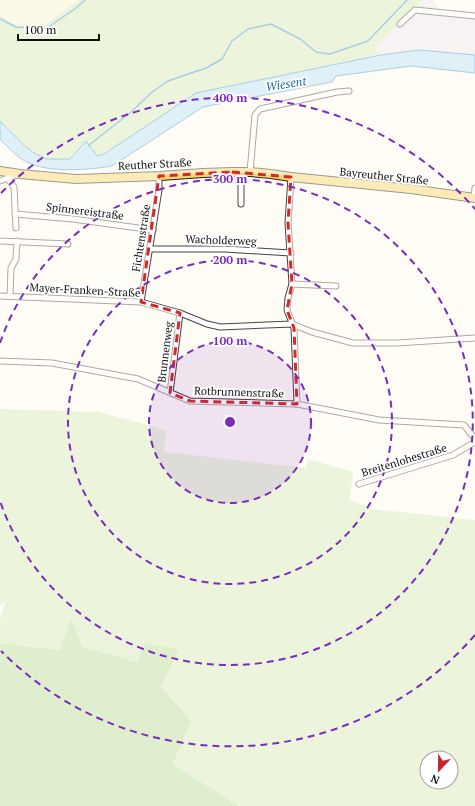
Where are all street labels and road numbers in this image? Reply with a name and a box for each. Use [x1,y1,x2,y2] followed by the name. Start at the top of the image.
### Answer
[118,155,193,173] street label: Reuther Straße
[339,164,430,188] street label: Bayreuther Straße
[45,199,125,223] street label: Spinnereistraße
[129,203,153,273] street label: Fichtenstraße
[185,232,257,248] street label: Wacholderweg
[29,280,141,300] street label: Mayer-Franken-Straße
[154,320,176,383] street label: Brunnenweg
[194,383,285,401] street label: Rotbrunnenstraße
[360,440,449,480] street label: Breitenlohestraße

